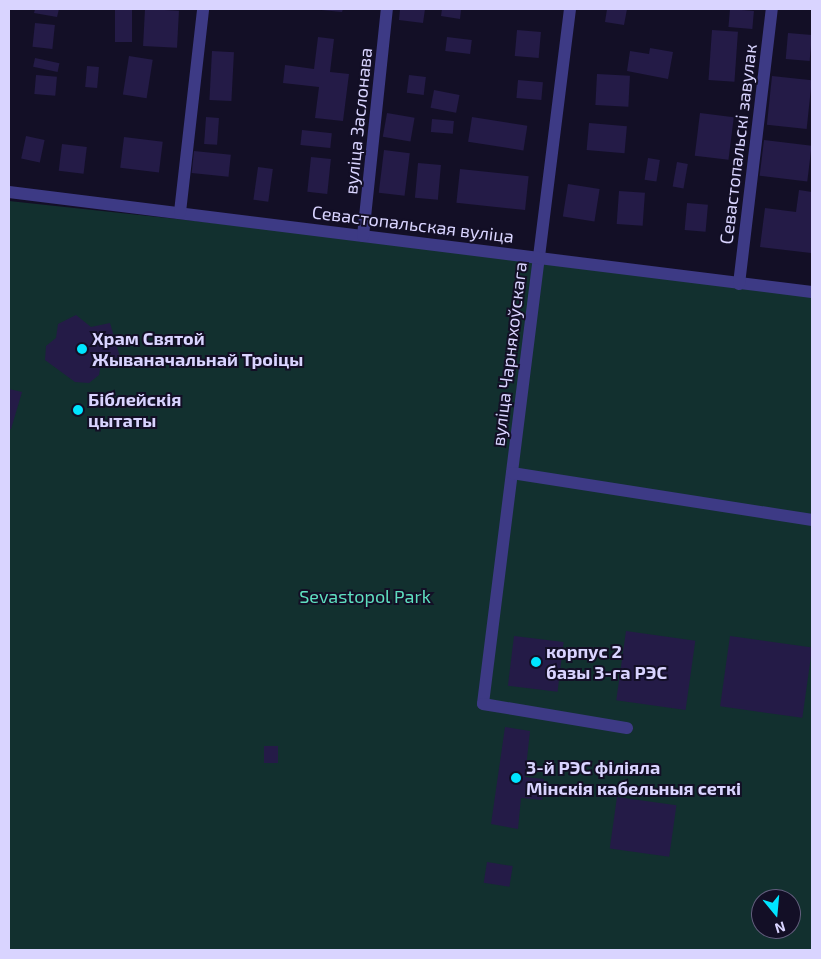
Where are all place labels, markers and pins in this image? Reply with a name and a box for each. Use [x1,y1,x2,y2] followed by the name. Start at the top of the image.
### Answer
[92,328,303,370] place label: Храм Святой Жываначальнай Троіцы
[76,343,88,355] marker: Храм Святой Жываначальнай Троіцы
[88,389,181,432] place label: Біблейскія цытаты
[72,404,84,416] marker: Біблейскія цытаты
[546,641,667,684] place label: корпус 2 базы 3-га РЭС
[530,656,542,668] marker: корпус 2 базы 3-га РЭС
[526,757,741,800] place label: 3-й РЭС філіяла Мінскія кабельныя сеткі
[510,772,522,784] marker: 3-й РЭС філіяла Мінскія кабельныя сеткі

